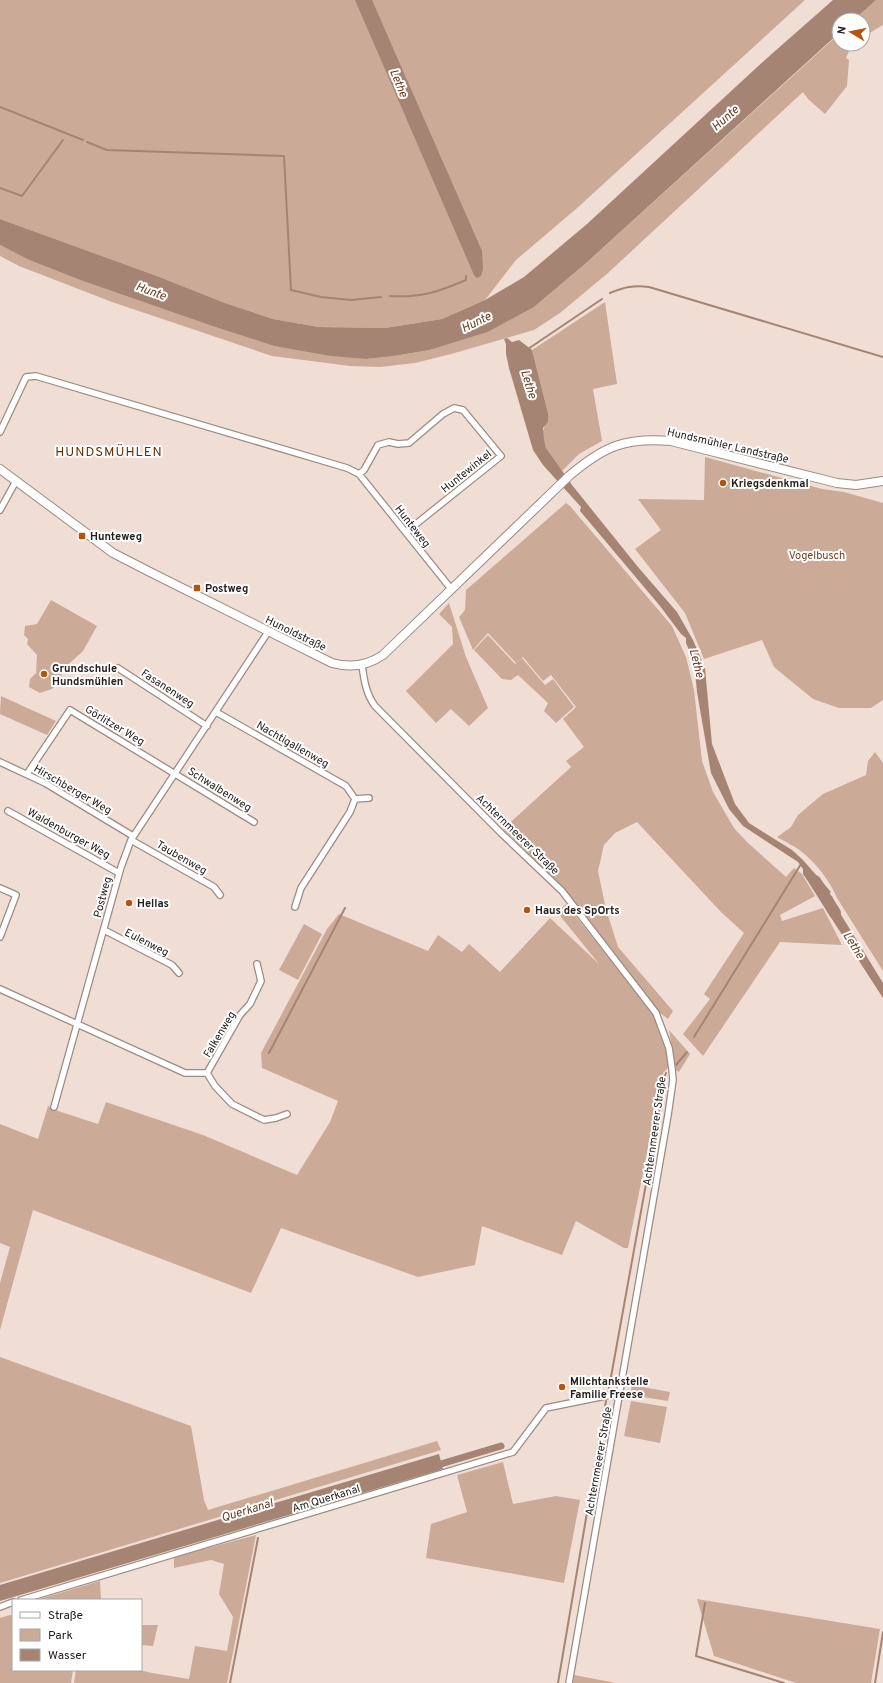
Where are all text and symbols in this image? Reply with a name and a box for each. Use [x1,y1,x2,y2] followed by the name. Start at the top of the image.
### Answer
[831,12,871,52] north arrow
[835,25,850,36] text: N
[385,67,411,101] water label: Lethe
[709,102,743,135] water label: Hunte
[133,279,169,305] water label: Hunte
[459,308,495,337] water label: Hunte
[516,368,540,401] water label: Lethe
[666,425,790,467] street label: Hundsmühler Landstraße
[55,443,163,461] district label: HUNDSMÜHLEN
[439,447,495,496] street label: Huntewinkel
[731,477,809,491] place label: Kriegsdenkmal
[718,478,728,488] marker: Kriegsdenkmal
[391,503,433,551] street label: Hunteweg
[90,530,142,544] place label: Hunteweg
[77,531,87,541] marker: Hunteweg
[789,549,845,563] park label: Vogelbusch
[205,582,248,596] place label: Postweg
[192,583,202,593] marker: Postweg
[263,613,328,655] street label: Hunoldstraße
[685,647,708,680] water label: Lethe
[52,662,123,689] place label: Grundschule Hundsmühlen
[138,666,197,711] street label: Fasanenweg
[39,669,49,679] marker: Grundschule Hundsmühlen
[82,703,147,749] street label: Görlitzer Weg
[254,718,331,771] street label: Nachtigallenweg
[31,762,114,818] street label: Hirschberger Weg
[185,765,254,815] street label: Schwalbenweg
[473,791,562,878] street label: Achternmeerer Straße
[25,805,112,862] street label: Waldenburger Weg
[154,838,209,878] street label: Taubenweg
[91,875,115,919] street label: Postweg
[137,897,169,911] place label: Hellas
[124,898,134,908] marker: Hellas
[535,904,620,918] place label: Haus des SpOrts
[522,905,532,915] marker: Haus des SpOrts
[122,926,171,960] street label: Eulenweg
[839,929,868,963] water label: Lethe
[201,1009,239,1060] street label: Falkenweg
[640,1076,670,1187] street label: Achternmeerer Straße
[570,1375,649,1402] place label: Milchtankstelle Familie Freese
[557,1382,567,1392] marker: Milchtankstelle Familie Freese
[583,1406,615,1517] street label: Achternmeerer Straße
[291,1482,362,1516] street label: Am Querkanal
[219,1495,276,1526] water label: Querkanal
[12,1599,142,1671] legend
[48,1608,83,1624] text: Straße
[48,1628,73,1644] text: Park
[48,1648,87,1664] text: Wasser

